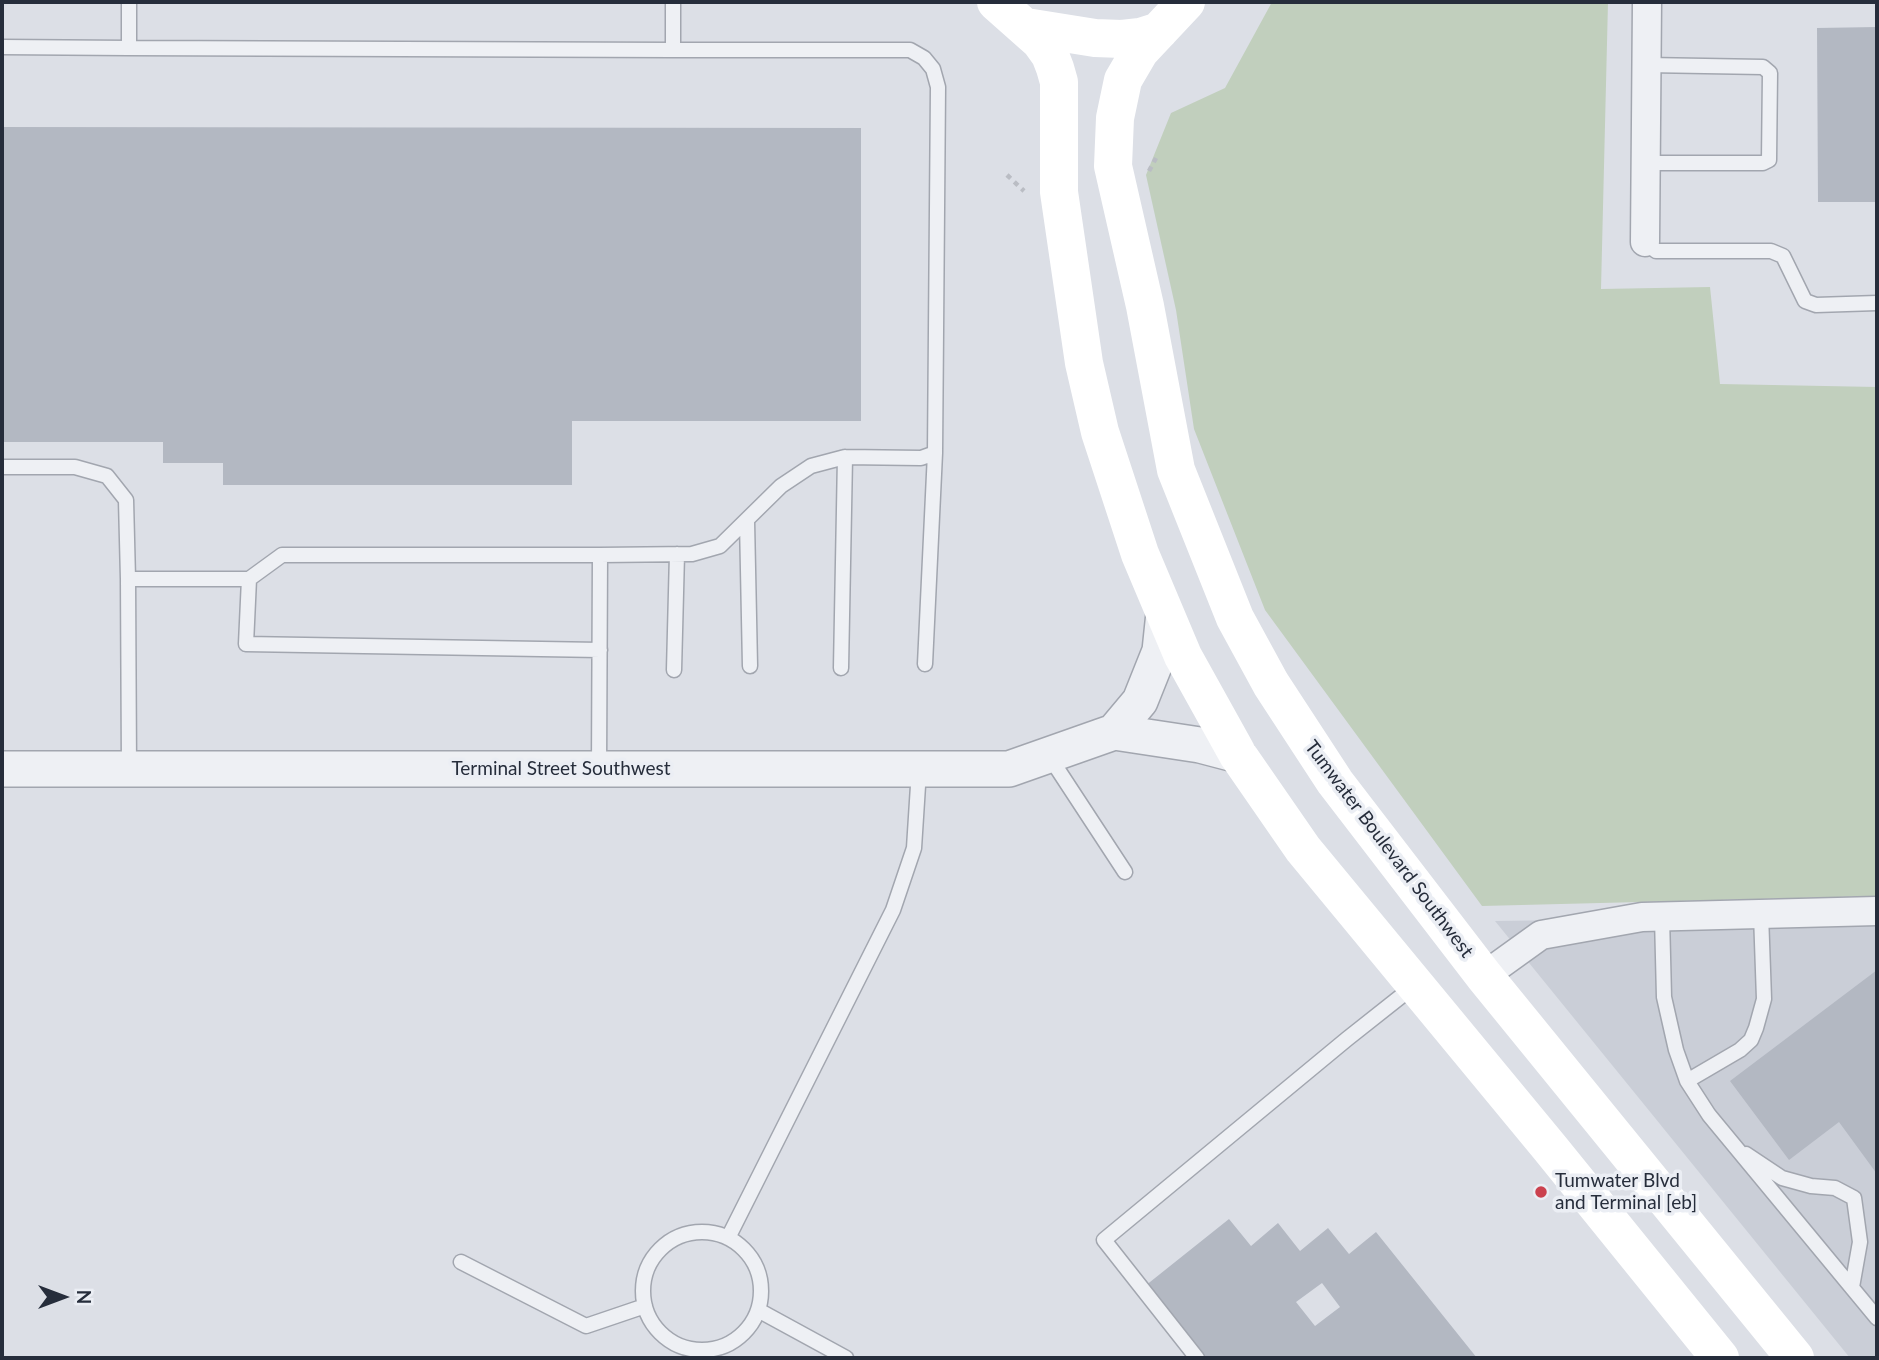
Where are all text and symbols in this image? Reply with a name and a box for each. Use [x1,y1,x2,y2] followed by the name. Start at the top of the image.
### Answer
[1300,736,1478,962] street label: Tumwater Boulevard Southwest
[451,758,671,780] street label: Terminal Street Southwest
[1555,1170,1697,1214] place label: Tumwater Blvd and Terminal [eb]
[1533,1184,1549,1200] marker: Tumwater Blvd and Terminal [eb]
[28,1262,98,1332] north arrow
[73,1290,96,1304] text: N

